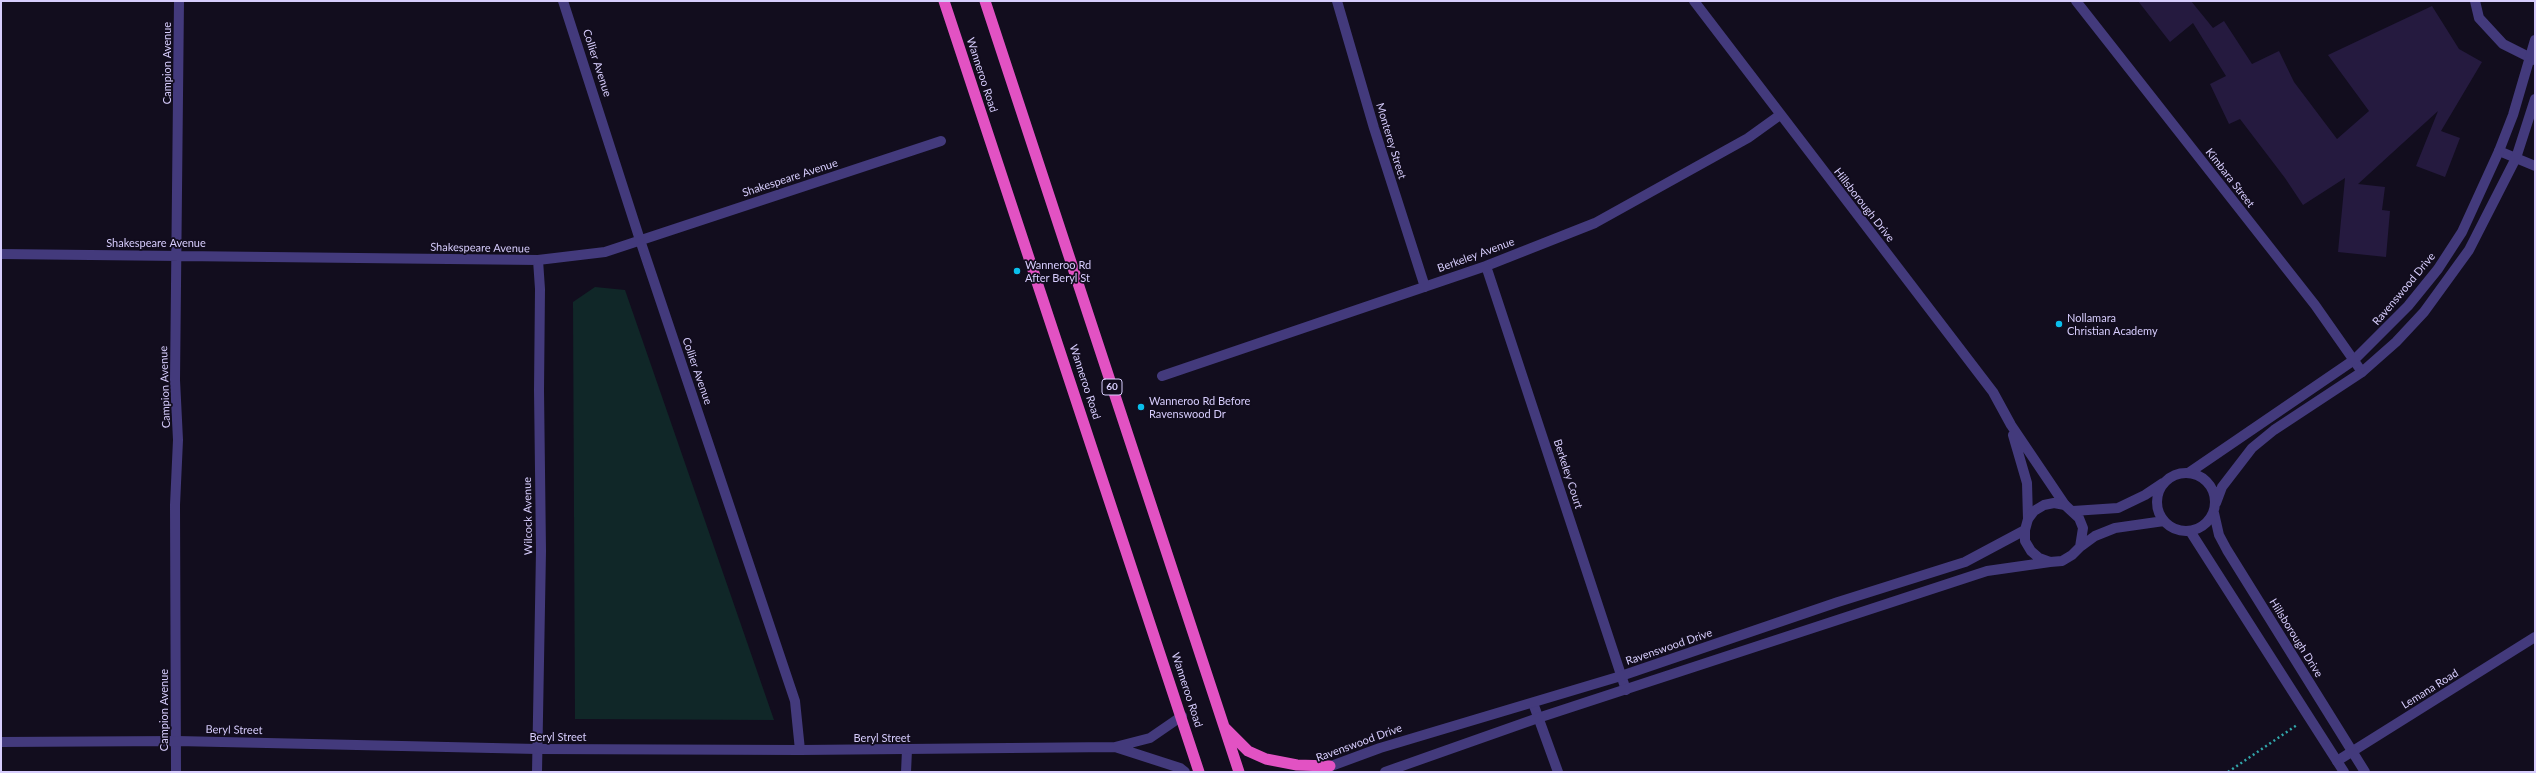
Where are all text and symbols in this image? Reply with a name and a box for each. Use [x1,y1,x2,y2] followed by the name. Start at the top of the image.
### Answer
[160,22,174,104] street label: Campion Avenue
[580,28,614,98] street label: Collier Avenue
[964,36,1000,114] street label: Wanneroo Road
[1373,101,1409,181] street label: Monterey Street
[2203,146,2257,210] street label: Kimbara Street
[741,156,839,200] street label: Shakespeare Avenue
[1831,165,1897,245] street label: Hillsborough Drive
[1436,235,1516,275] street label: Berkeley Avenue
[106,236,206,250] street label: Shakespeare Avenue
[430,241,530,255] street label: Shakespeare Avenue
[2370,250,2438,328] street label: Ravenswood Drive
[1025,258,1091,284] place label: Wanneroo Rd After Beryl St
[1012,266,1022,276] marker: Wanneroo Rd After Beryl St
[2067,311,2158,337] place label: Nollamara Christian Academy
[2054,319,2064,329] marker: Nollamara Christian Academy
[679,336,715,406] street label: Collier Avenue
[1067,343,1103,421] street label: Wanneroo Road
[157,346,173,428] street label: Campion Avenue
[1102,379,1122,395] road number: 60
[1149,394,1250,420] place label: Wanneroo Rd Before Ravenswood Dr
[1136,402,1146,412] marker: Wanneroo Rd Before Ravenswood Dr
[1551,438,1585,510] street label: Berkeley Court
[521,477,535,555] street label: Wilcock Avenue
[2266,596,2326,680] street label: Hillsborough Drive
[1624,626,1714,668] street label: Ravenswood Drive
[1169,651,1205,729] street label: Wanneroo Road
[2399,666,2461,712] street label: Lemana Road
[157,669,171,751] street label: Campion Avenue
[1314,721,1404,765] street label: Ravenswood Drive
[205,723,263,737] street label: Beryl Street
[530,730,586,744] street label: Beryl Street
[854,731,910,745] street label: Beryl Street

